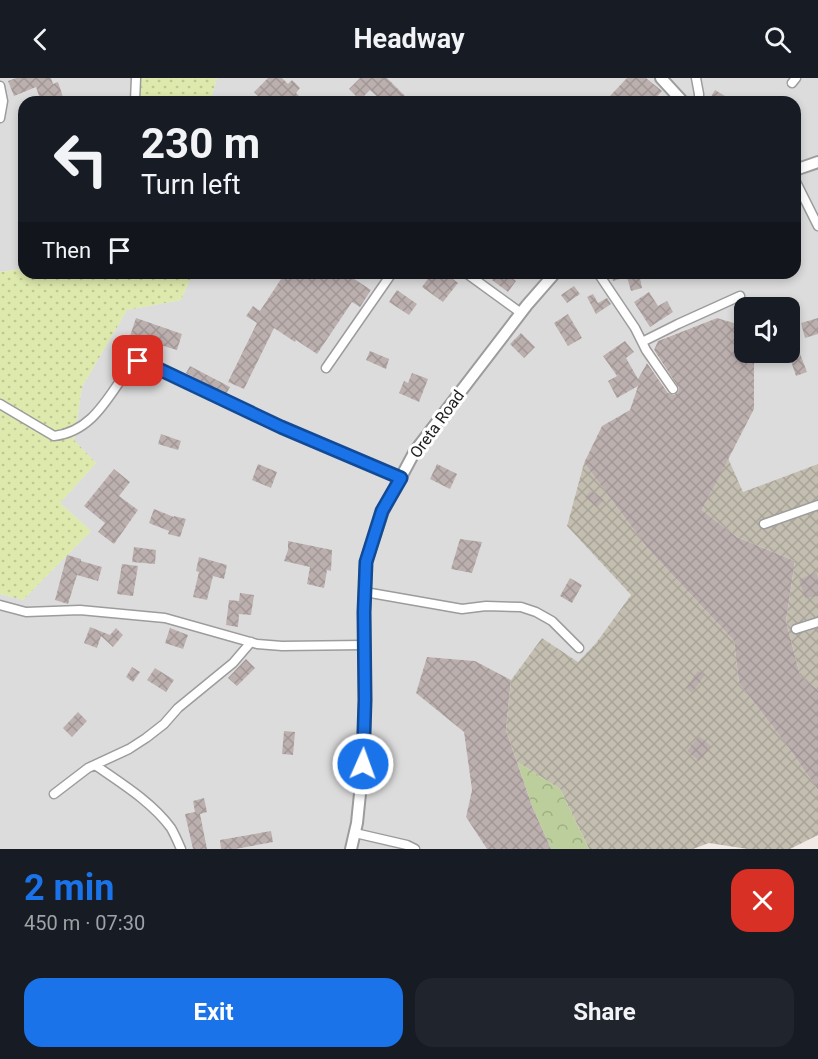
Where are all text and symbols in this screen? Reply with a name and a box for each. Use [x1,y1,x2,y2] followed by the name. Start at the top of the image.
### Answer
[24,23,57,56] icon: back
[354,23,464,55] text: Headway
[761,23,794,56] icon: search
[141,119,260,168] text: 230 m
[42,120,120,198] icon: left
[141,169,241,201] text: Turn left
[103,234,136,267] icon: arrive
[42,238,91,263] text: Then
[734,297,800,363] map controls
[734,297,800,363] button: sound
[112,335,163,386] pin
[121,344,154,377] icon: arrive
[406,386,468,462] street label: Oreta Road
[331,732,395,796] position arrow
[24,867,115,909] text: 2 min
[731,869,794,932] button: close
[24,911,145,935] text: 450 m · 07:30
[24,978,403,1047] button: Exit
[415,978,794,1047] button: Share

